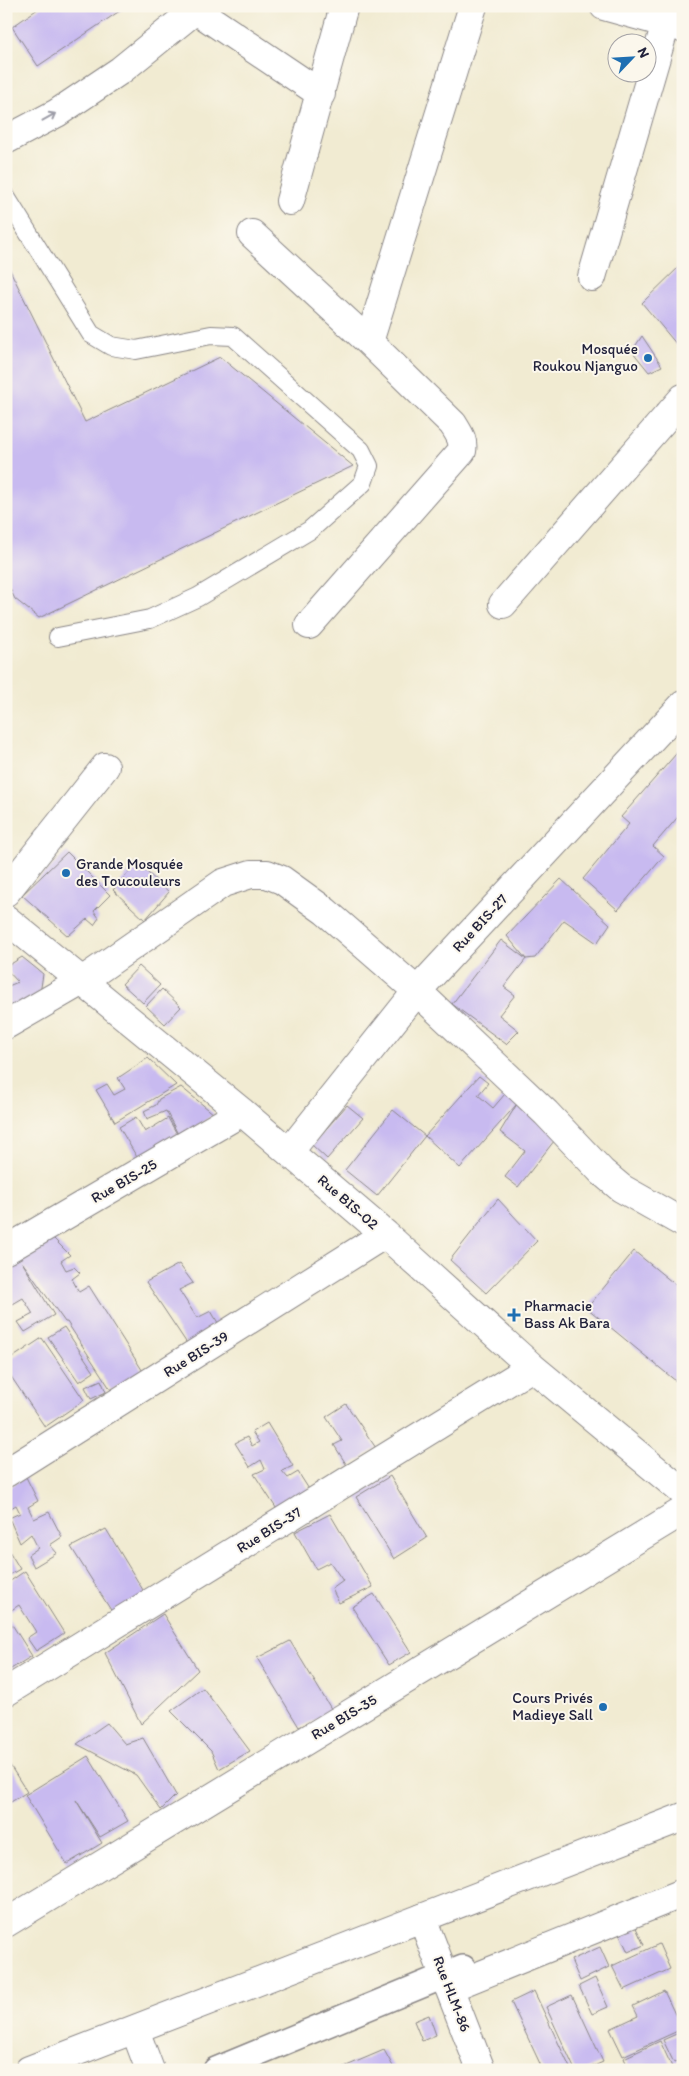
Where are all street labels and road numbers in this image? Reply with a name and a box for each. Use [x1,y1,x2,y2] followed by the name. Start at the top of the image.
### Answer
[449,890,512,956] street label: Rue BIS-27
[88,1155,160,1207] street label: Rue BIS-25
[314,1171,382,1233] street label: Rue BIS-02
[160,1327,232,1381] street label: Rue BIS-39
[233,1503,305,1557] street label: Rue BIS-37
[308,1690,380,1744] street label: Rue BIS-35
[429,1954,475,2035] street label: Rue HLM-86

